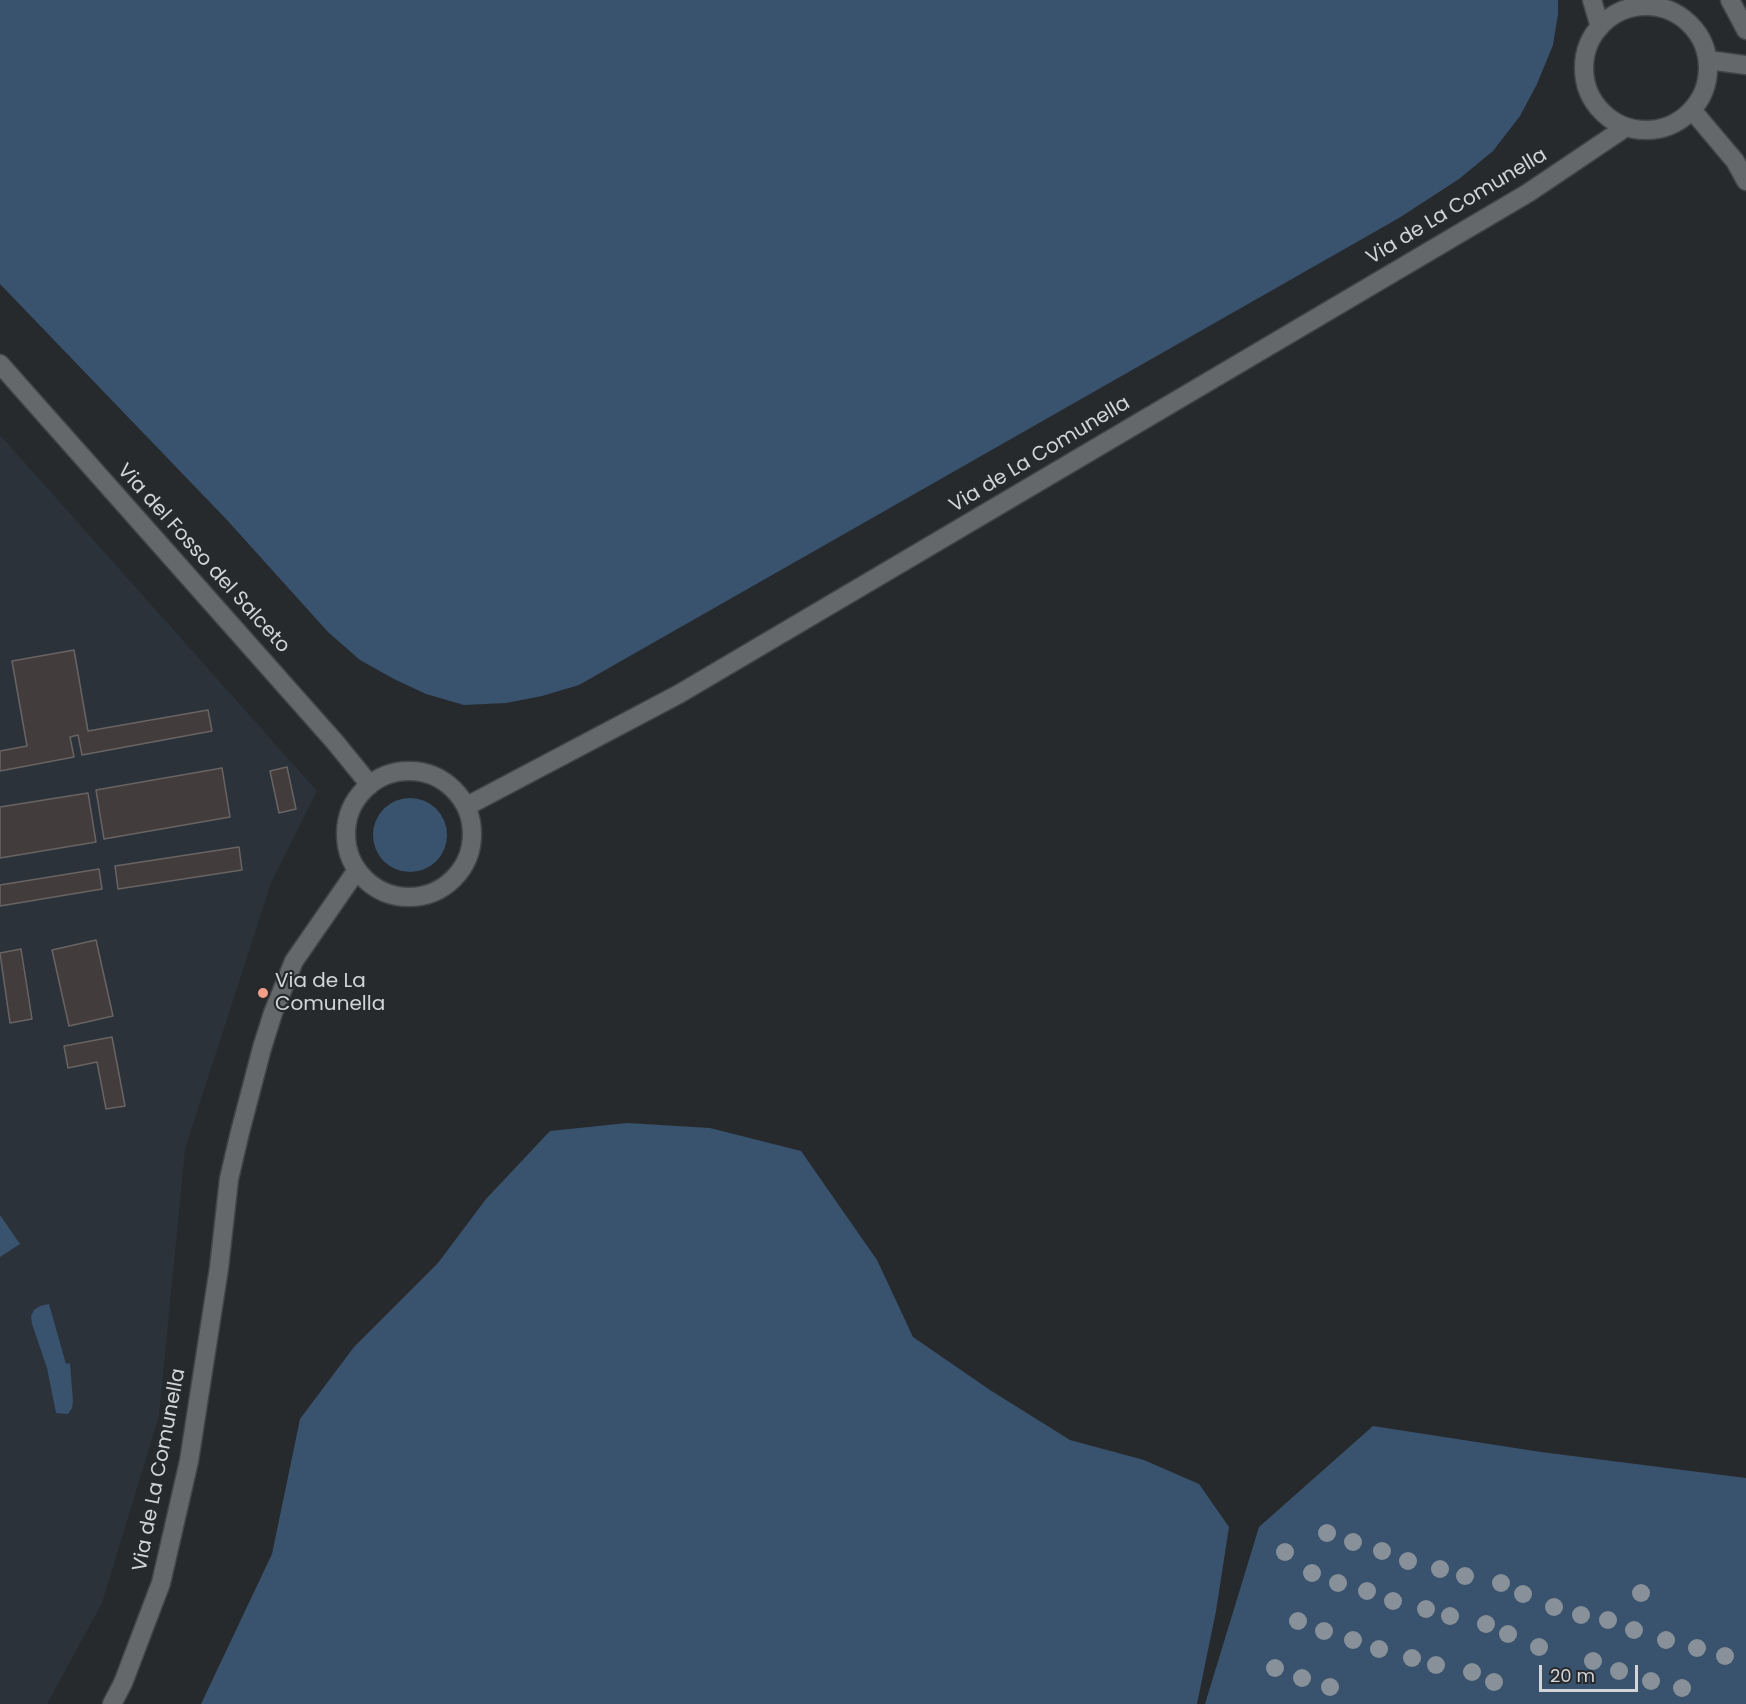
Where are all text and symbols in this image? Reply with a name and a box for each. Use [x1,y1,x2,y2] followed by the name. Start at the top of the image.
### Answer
[1362,144,1552,270] street label: Via de La Comunella
[945,392,1135,518] street label: Via de La Comunella
[112,459,294,659] street label: Via del Fosso del Salceto
[275,970,385,1017] place label: Via de La Comunella
[256,986,270,1000] marker: Via de La Comunella
[129,1366,191,1574] street label: Via de La Comunella
[1542,1653,1641,1691] scale bar
[1550,1663,1595,1688] text: 20 m

